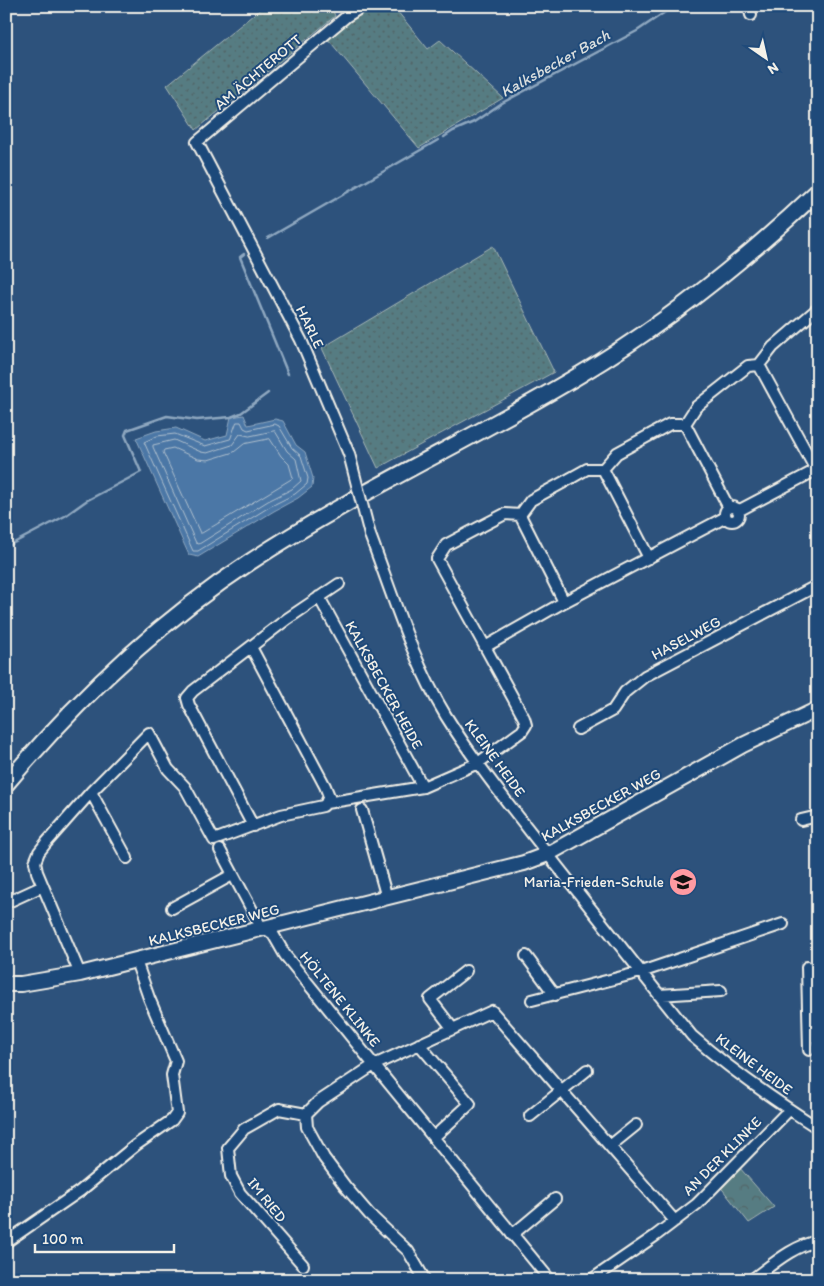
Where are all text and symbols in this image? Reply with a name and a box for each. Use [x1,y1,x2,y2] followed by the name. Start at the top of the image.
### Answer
[497,25,613,101] water label: Kalksbecker Bach
[211,30,306,114] street label: AM ÄCHTEROTT
[742,32,792,82] north arrow
[764,59,782,78] text: N
[292,303,328,351] street label: HARLE
[648,612,724,664] street label: HASELWEG
[341,618,427,752] street label: KALKSBECKER HEIDE
[461,716,529,800] street label: KLEINE HEIDE
[538,765,664,845] street label: KALKSBECKER WEG
[668,867,698,897] school or university icon: Maria-Frieden-Schule
[524,873,664,891] place label: Maria-Frieden-Schule
[147,900,281,950] street label: KALKSBECKER WEG
[296,948,384,1050] street label: HÖLTENE KLINKE
[712,1029,796,1099] street label: KLEINE HEIDE
[679,1113,765,1199] street label: AN DER KLINKE
[244,1174,290,1226] street label: IM RIED
[35,1221,174,1253] scale bar
[42,1230,84,1248] text: 100 m

